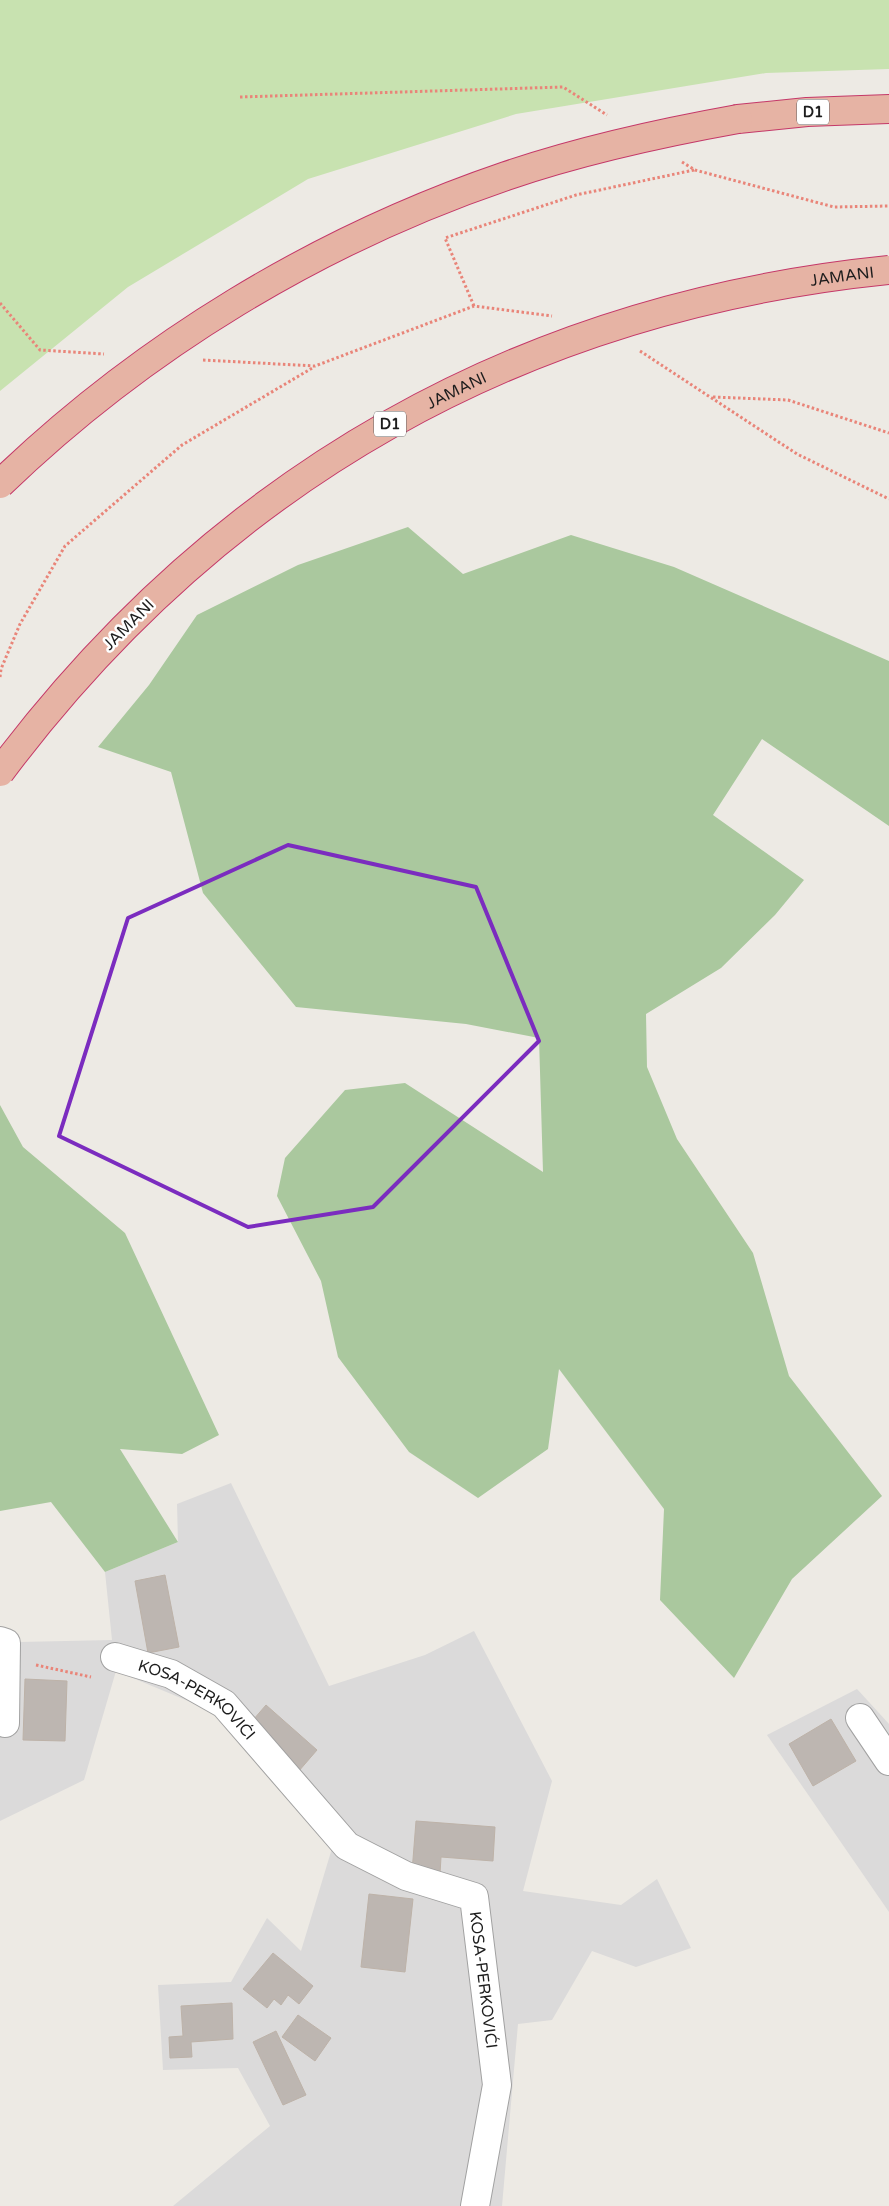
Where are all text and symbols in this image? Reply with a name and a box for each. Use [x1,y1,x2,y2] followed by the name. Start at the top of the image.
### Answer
[797,100,829,124] road number: D1
[809,263,875,291] street label: JAMANI
[423,368,490,414] street label: JAMANI
[374,412,406,436] road number: D1
[99,595,158,654] street label: JAMANI
[136,1656,259,1744] street label: KOSA-PERKOVIĆI
[465,1910,501,2050] street label: KOSA-PERKOVIĆI

